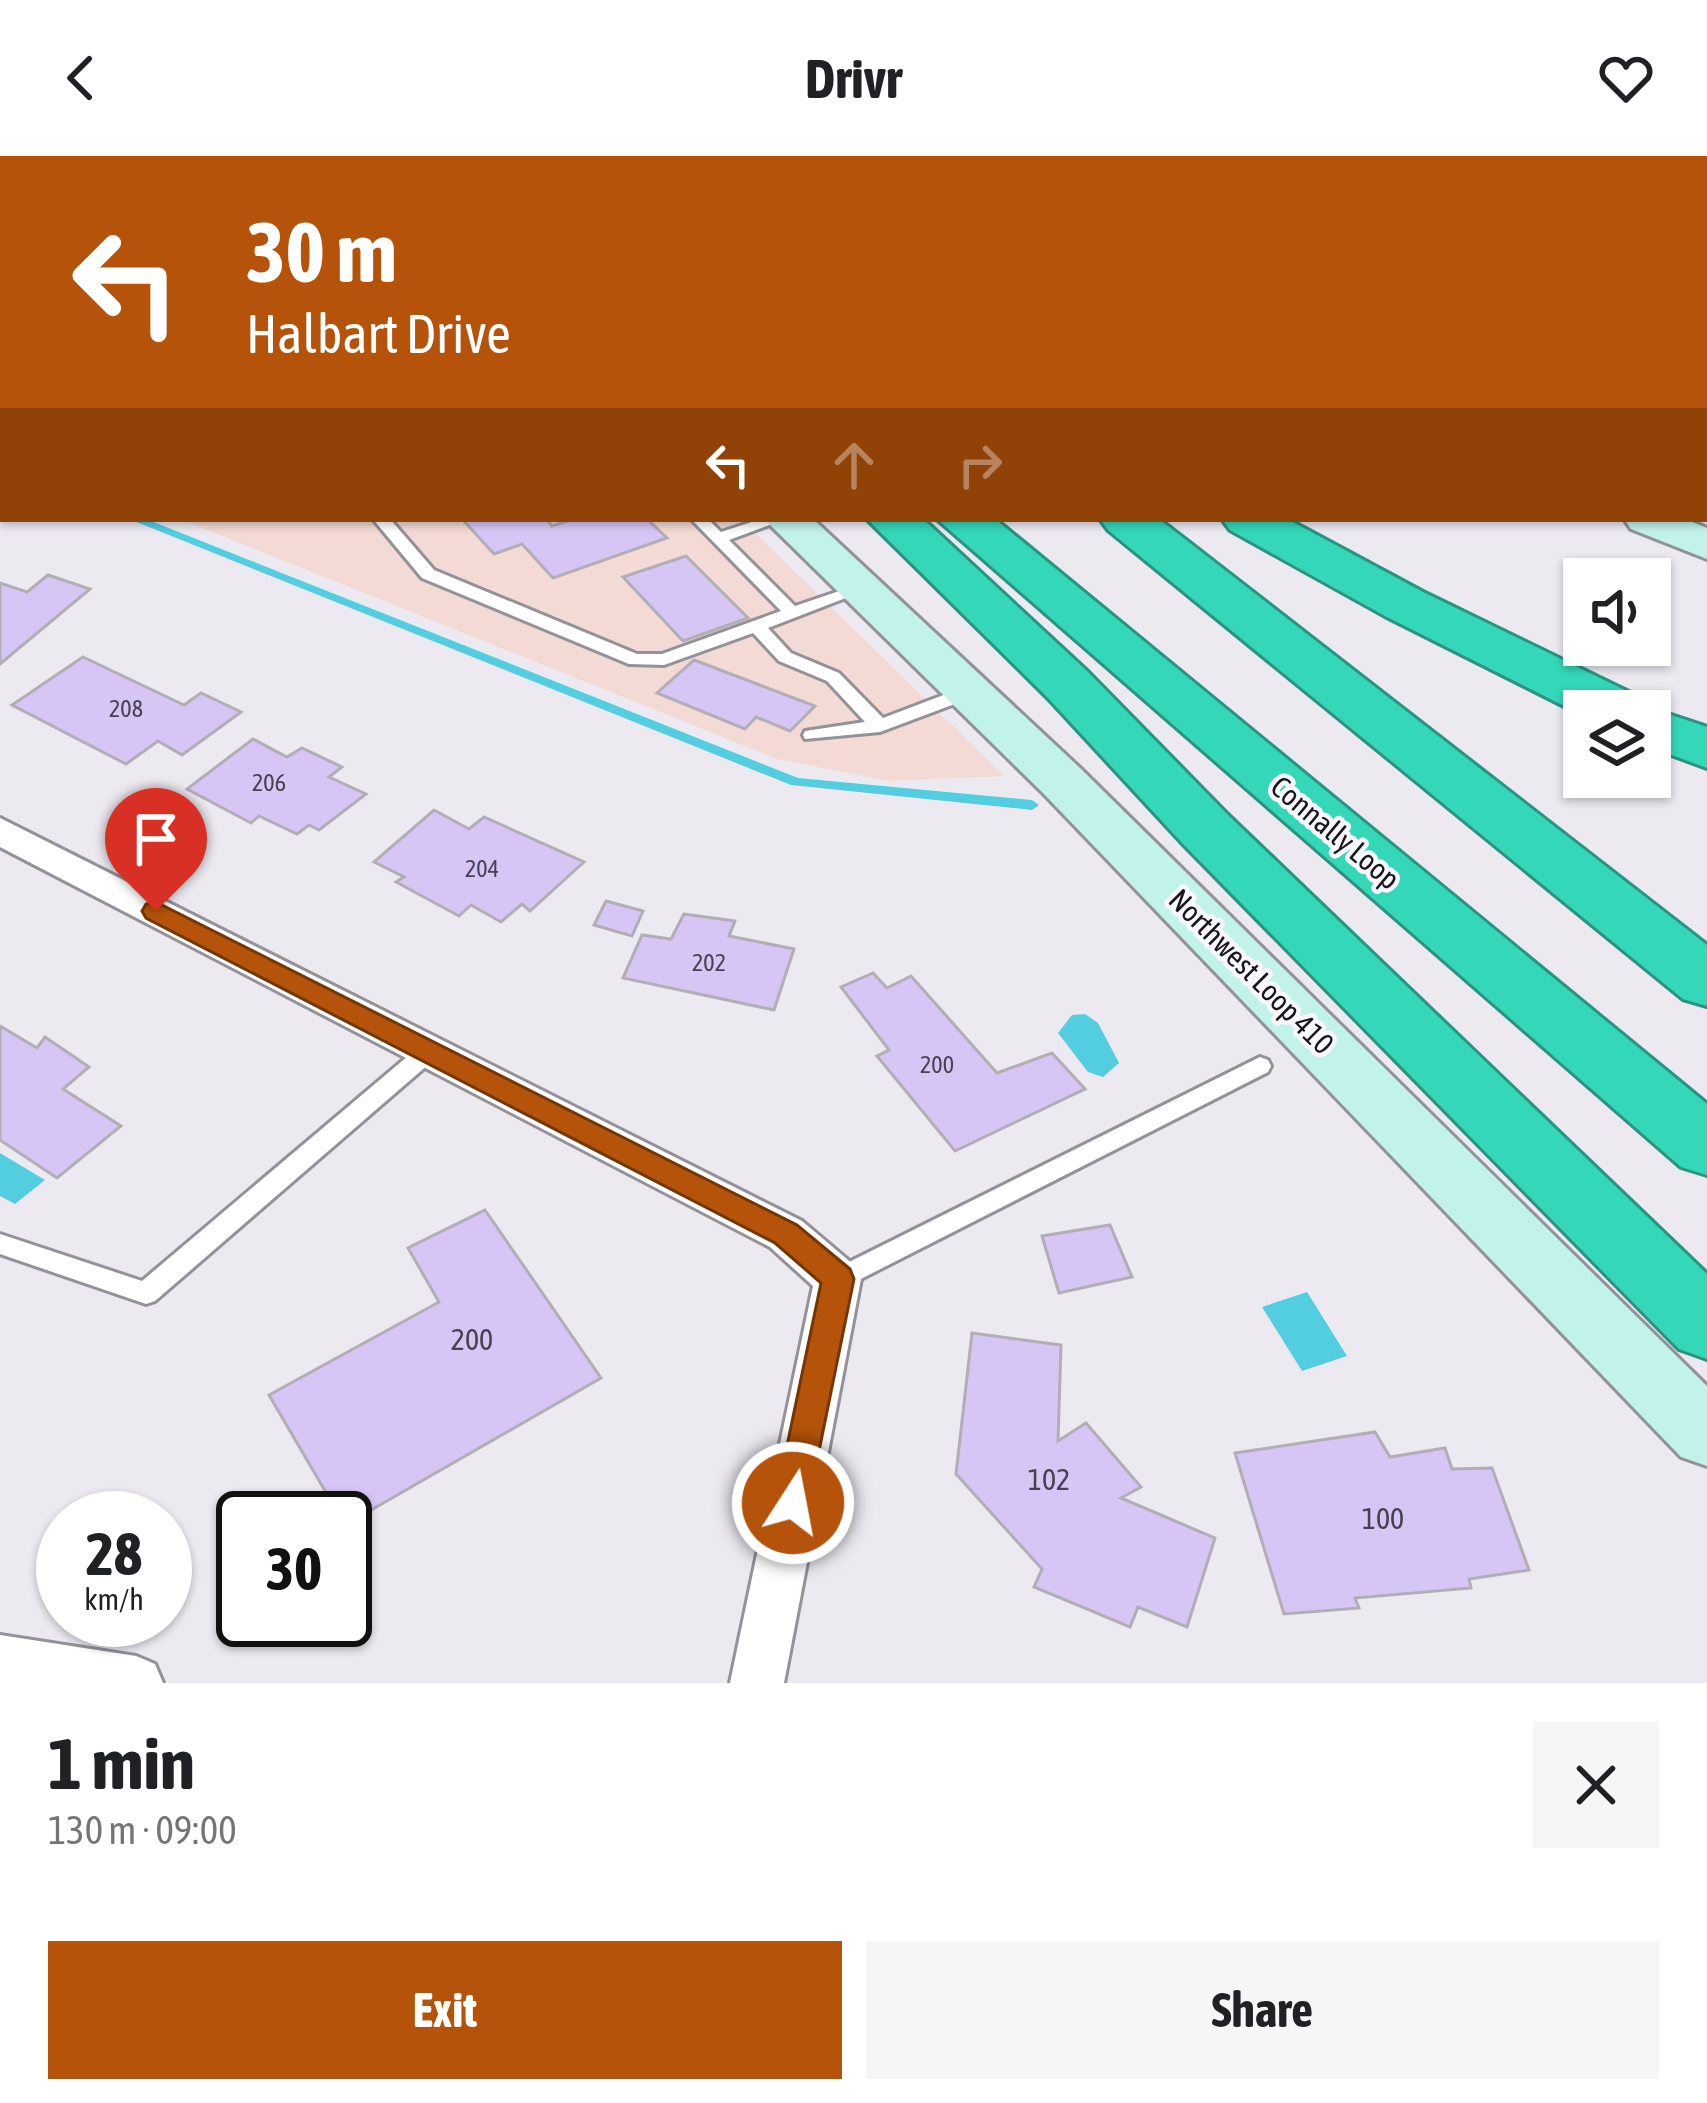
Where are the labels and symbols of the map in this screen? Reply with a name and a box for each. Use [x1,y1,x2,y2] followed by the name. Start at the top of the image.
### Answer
[109,695,143,722] house number: 208
[252,769,286,796] house number: 206
[1265,769,1407,896] street label: Connally Loop
[105,788,207,911] pin
[465,855,499,882] house number: 204
[1162,882,1341,1061] street label: Northwest Loop 410
[692,949,726,976] house number: 202
[920,1051,954,1078] house number: 200
[451,1322,493,1356] house number: 200
[730,1440,856,1566] position arrow
[1028,1462,1070,1496] house number: 102
[216,1491,372,1647] speed limit sign: 30
[1362,1501,1404,1535] house number: 100

